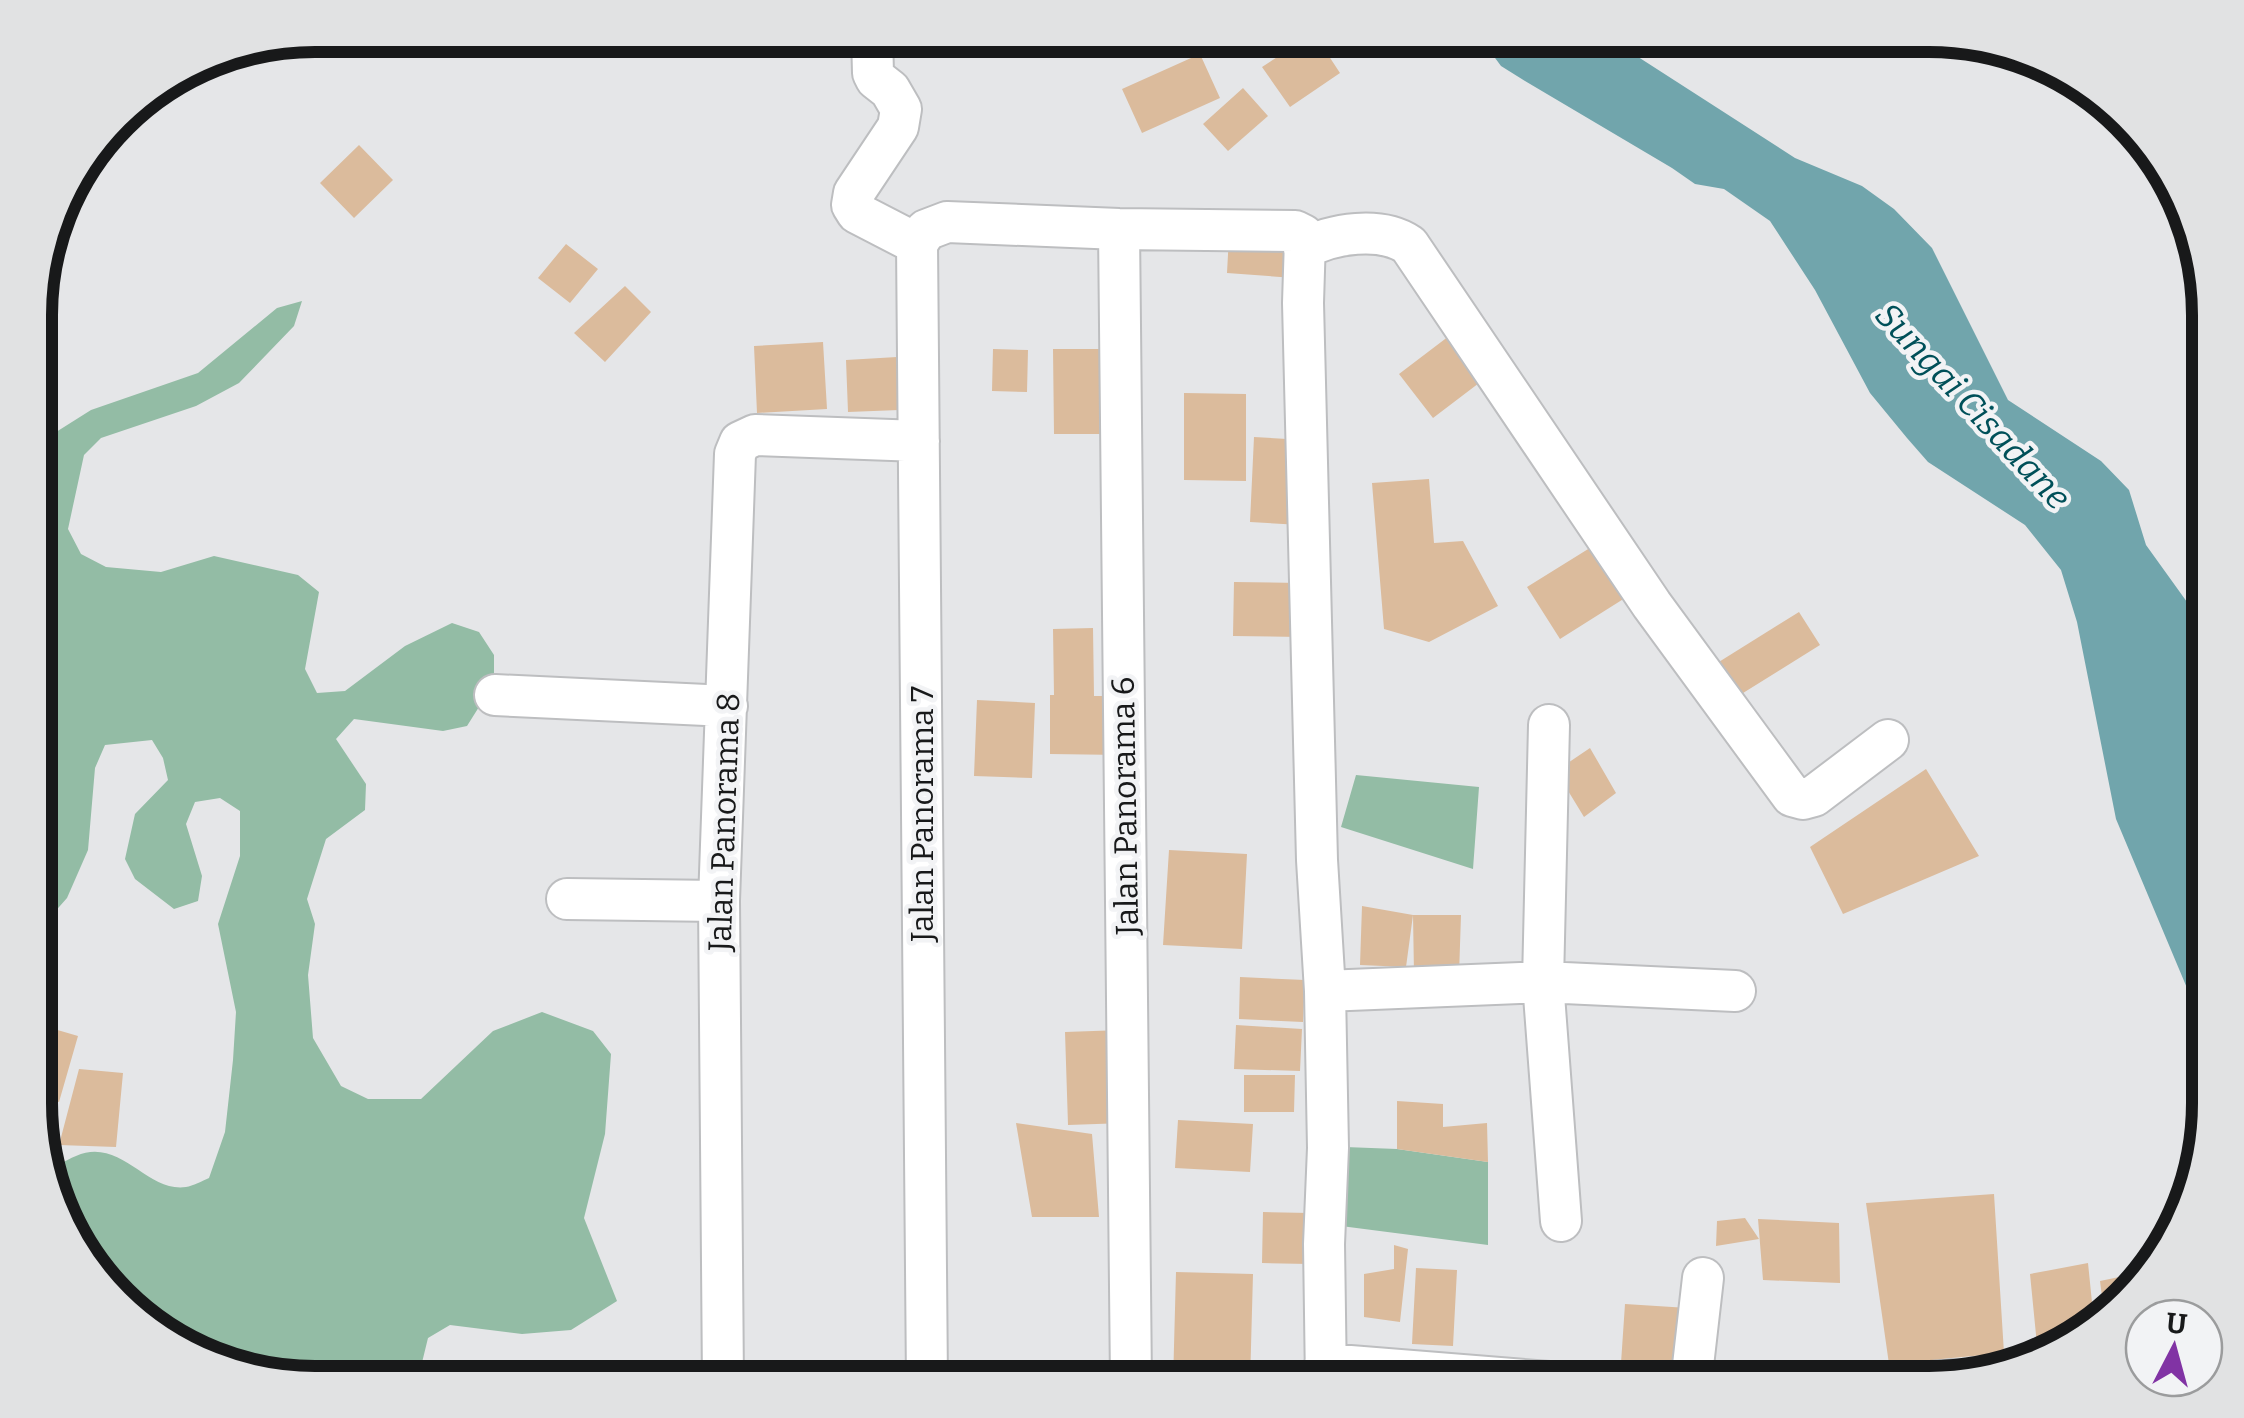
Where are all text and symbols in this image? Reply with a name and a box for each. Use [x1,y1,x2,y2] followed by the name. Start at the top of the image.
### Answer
[1867,294,2079,518] water label: Sungai Cisadane
[1104,676,1146,937] street label: Jalan Panorama 6
[903,686,941,943] street label: Jalan Panorama 7
[700,692,748,953] street label: Jalan Panorama 8
[2124,1298,2224,1398] north arrow
[2165,1306,2189,1341] text: U

